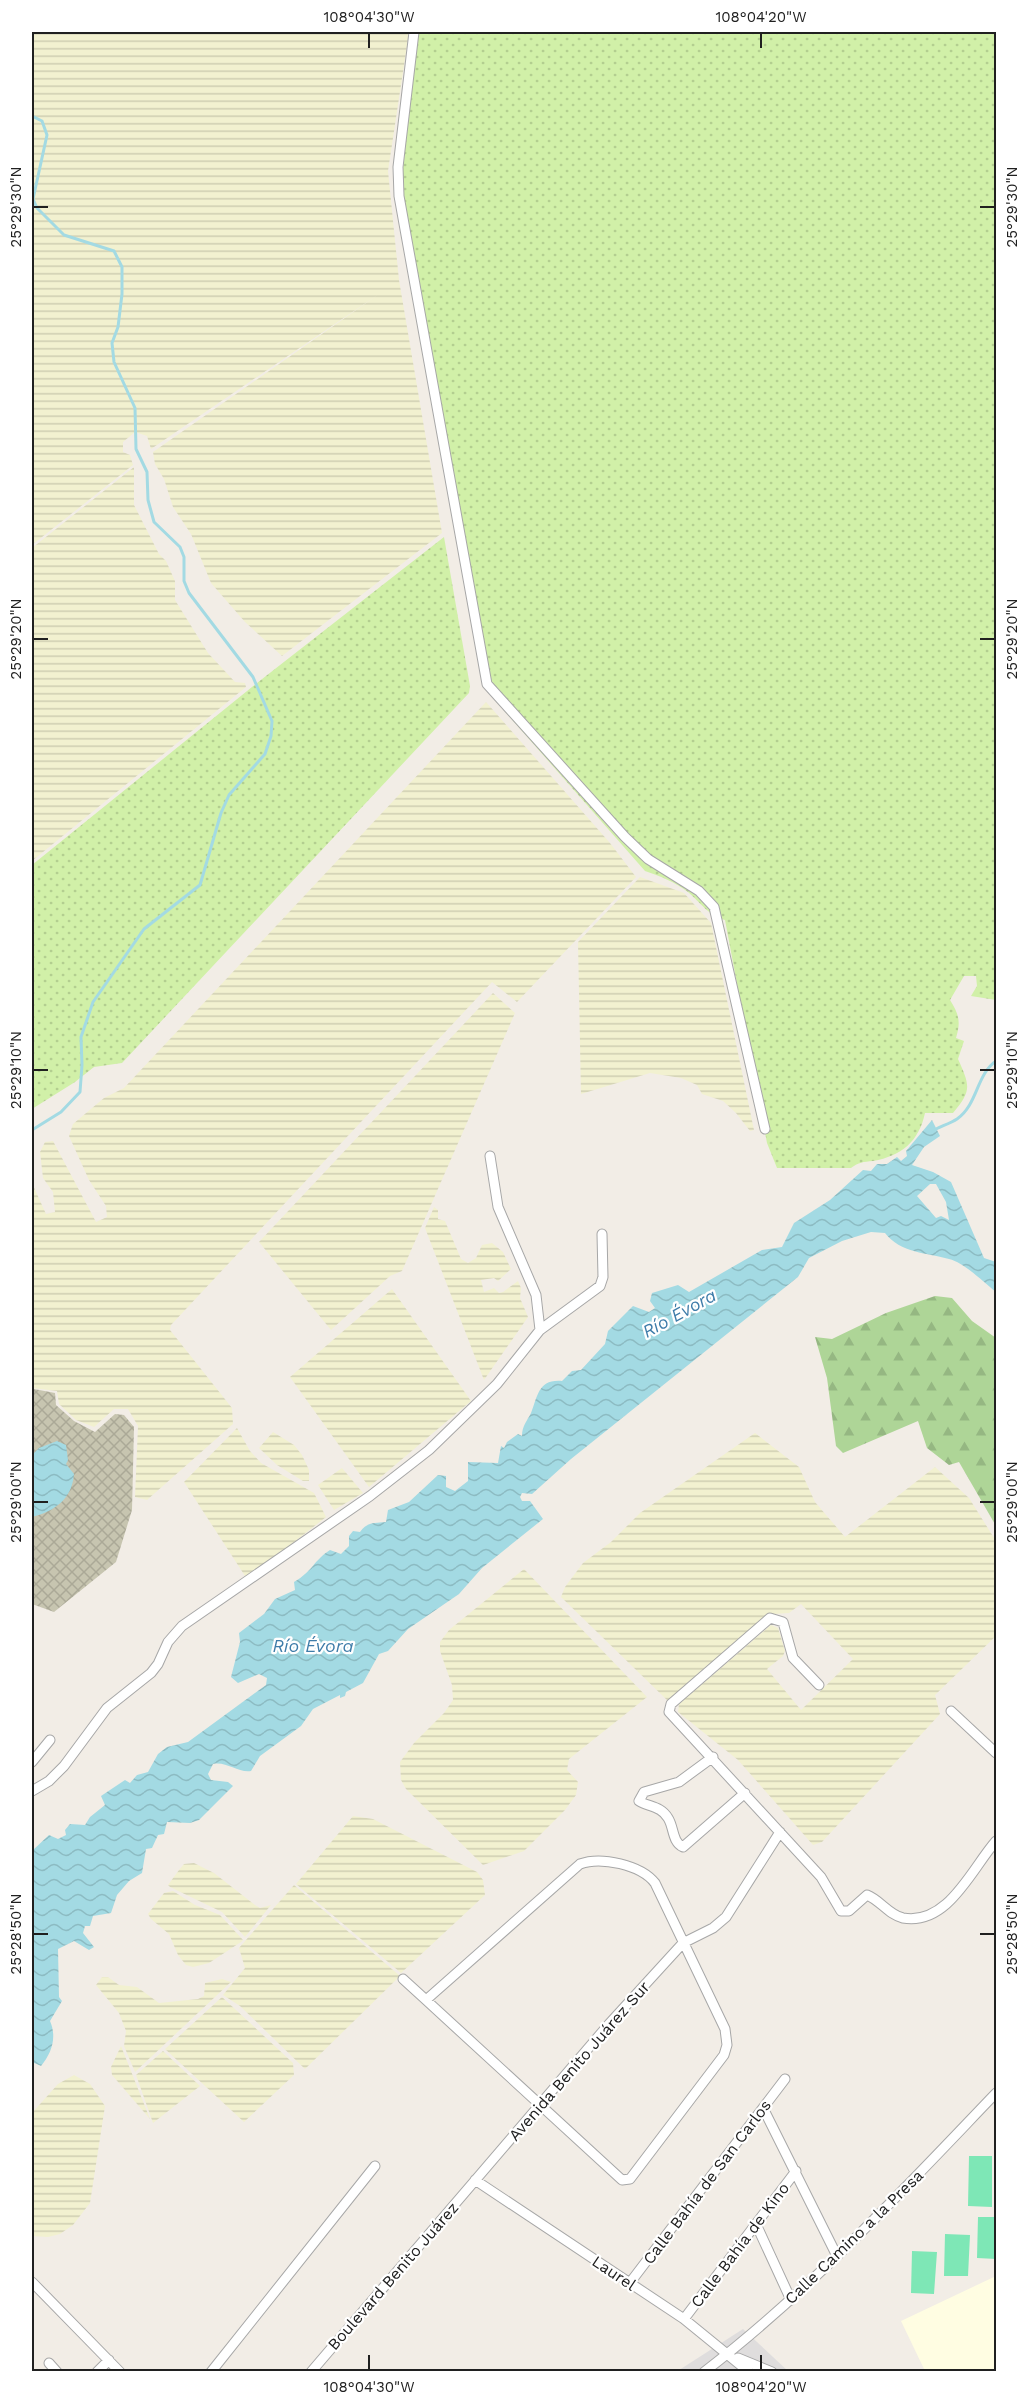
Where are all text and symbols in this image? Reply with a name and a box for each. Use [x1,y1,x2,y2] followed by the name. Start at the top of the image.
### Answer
[323,8,415,26] text: 108°04'30"W
[715,8,807,26] text: 108°04'20"W
[7,166,25,248] text: 25°29'30"N
[1003,166,1021,248] text: 25°29'30"N
[7,598,25,680] text: 25°29'20"N
[1003,598,1021,680] text: 25°29'20"N
[7,1031,25,1109] text: 25°29'10"N
[1003,1031,1021,1109] text: 25°29'10"N
[638,1284,720,1342] water label: Río Évora
[7,1461,25,1543] text: 25°29'00"N
[1003,1461,1021,1543] text: 25°29'00"N
[272,1635,354,1656] water label: Río Évora
[7,1894,25,1975] text: 25°28'50"N
[1003,1894,1021,1975] text: 25°28'50"N
[505,1977,654,2145] street label: Avenida Benito Juárez Sur
[639,2096,775,2268] street label: Calle Bahía de San Carlos
[781,2166,927,2308] street label: Calle Camino a la Presa
[687,2179,793,2311] street label: Calle Bahía de Kino
[324,2198,462,2354] street label: Boulevard Benito Juárez
[588,2251,640,2295] street label: Laurel
[323,2378,415,2396] text: 108°04'30"W
[715,2378,807,2396] text: 108°04'20"W

